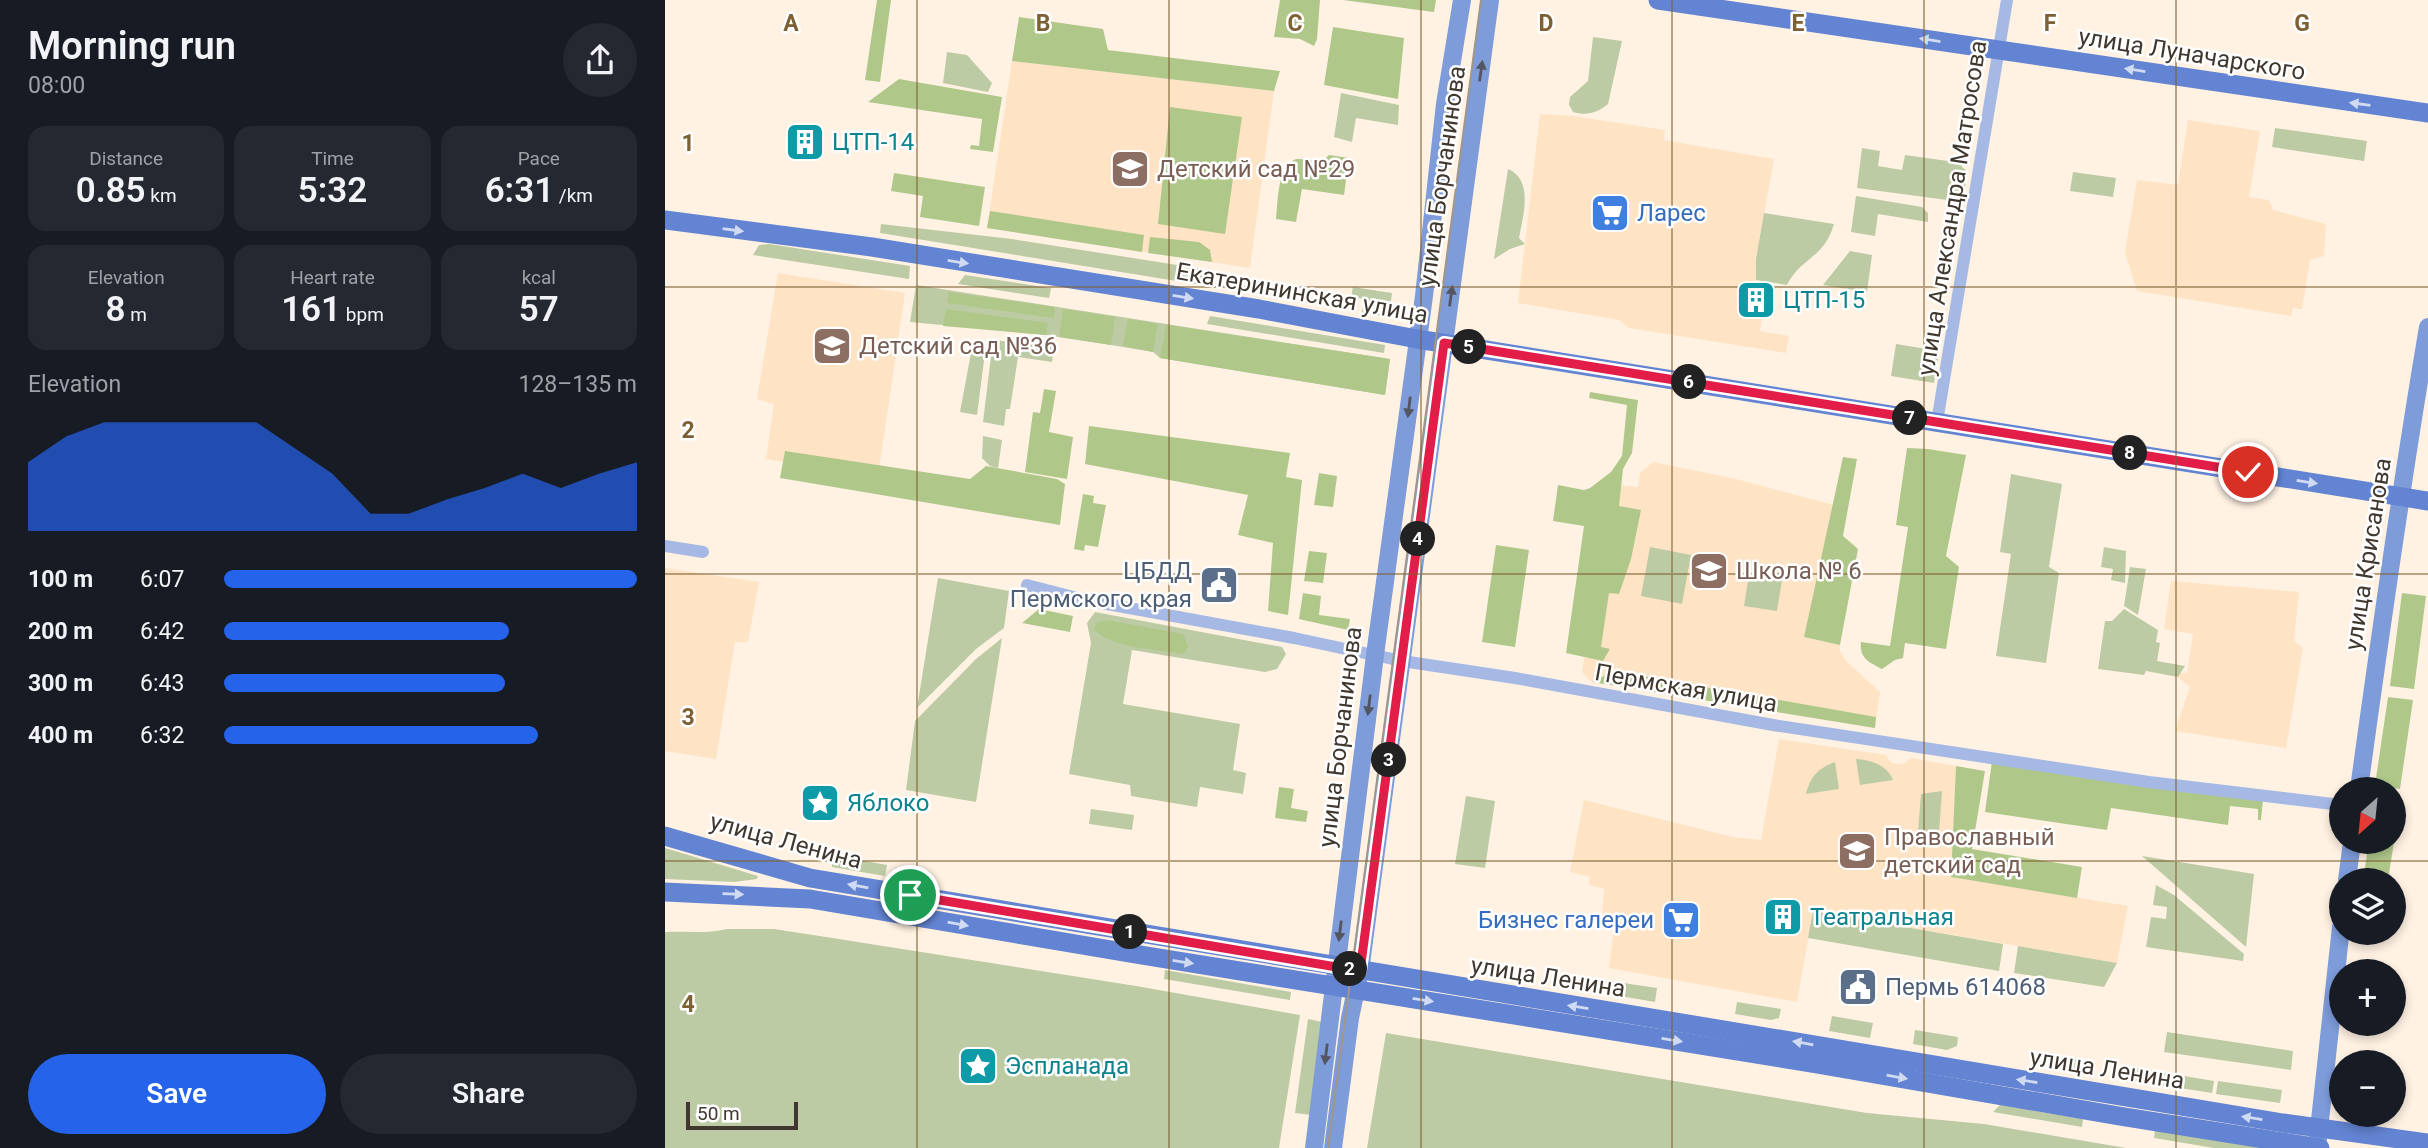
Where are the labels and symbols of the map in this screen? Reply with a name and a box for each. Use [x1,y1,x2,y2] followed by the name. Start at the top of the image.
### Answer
[783,10,799,37] text: A
[1036,10,1050,37] text: B
[1287,10,1303,37] text: C
[1539,10,1553,37] text: D
[1792,10,1805,37] text: E
[2044,10,2057,37] text: F
[2294,10,2310,37] text: G
[2077,22,2307,86] street label: улица Луначарского
[1919,34,1941,45] one-way arrow
[1912,38,1992,378] street label: улица Александра Матросова
[1475,60,1486,82] one-way arrow
[1413,64,1471,288] street label: улица Борчанинова
[2124,64,2146,75] one-way arrow
[2349,98,2371,109] one-way arrow
[784,121,826,163] building icon: ЦТП-14
[832,128,914,156] place label: ЦТП-14
[681,130,695,157] text: 1
[1109,148,1151,190] school or university icon: Детский сад №29
[1157,155,1355,183] place label: Детский сад №29
[1589,192,1631,234] supermarket icon: Ларес
[1637,199,1706,227] place label: Ларес
[722,224,744,235] one-way arrow
[947,257,969,268] one-way arrow
[1174,257,1430,329] street label: Екатерининская улица
[1735,279,1777,321] building icon: ЦТП-15
[1445,285,1456,307] one-way arrow
[1783,286,1865,314] place label: ЦТП-15
[1172,292,1194,303] one-way arrow
[811,325,853,367] school or university icon: Детский сад №36
[1451,330,1487,364] pin: 5
[859,332,1057,360] place label: Детский сад №36
[1671,364,1707,400] pin: 6
[1403,396,1414,418] one-way arrow
[1893,400,1927,436] pin: 7
[681,417,695,444] text: 2
[2113,435,2147,470] pin: 8
[2218,442,2278,502] pin
[2339,456,2397,652] street label: улица Крисанова
[2296,477,2318,488] one-way arrow
[1401,522,1435,556] pin: 4
[1688,550,1730,592] school or university icon: Школа № 6
[1010,557,1192,613] place label: ЦБДД Пермского края
[1736,557,1862,585] place label: Школа № 6
[1198,564,1240,606] public building icon: ЦБДД Пермского края
[1313,625,1367,849] street label: улица Борчанинова
[1593,658,1779,718] street label: Пермская улица
[1363,694,1374,716] one-way arrow
[681,704,695,731] text: 3
[1371,742,1407,778] pin: 3
[2329,777,2406,854] north arrow
[799,782,841,824] place icon: Яблоко
[847,789,930,817] place label: Яблоко
[707,807,865,875] street label: улица Ленина
[1884,823,2055,879] place label: Православный детский сад
[1836,830,1878,872] school or university icon: Православный детский сад
[880,865,940,925] pin
[847,880,869,891] one-way arrow
[722,888,744,899] one-way arrow
[1762,896,1804,938] building icon: Театральная
[1660,899,1702,941] supermarket icon: Бизнес галереи
[1810,903,1954,931] place label: Театральная
[1478,906,1654,934] place label: Бизнес галереи
[1113,914,1147,950] pin: 1
[947,919,969,930] one-way arrow
[1334,920,1345,942] one-way arrow
[1333,951,1367,986] pin: 2
[1469,951,1627,1003] street label: улица Ленина
[1172,957,1194,968] one-way arrow
[1837,966,1879,1008] public building icon: Пермь 614068
[1885,973,2046,1001] place label: Пермь 614068
[681,991,695,1018] text: 4
[1413,995,1435,1006] one-way arrow
[1567,1001,1589,1012] one-way arrow
[1661,1035,1683,1046] one-way arrow
[1792,1037,1814,1048] one-way arrow
[2028,1043,2186,1095] street label: улица Ленина
[1320,1044,1331,1066] one-way arrow
[957,1045,999,1087] place icon: Эспланада
[1005,1052,1129,1080] place label: Эспланада
[1886,1072,1908,1083] one-way arrow
[2016,1075,2038,1086] one-way arrow
[686,1099,798,1131] scale bar
[2241,1112,2263,1123] one-way arrow

